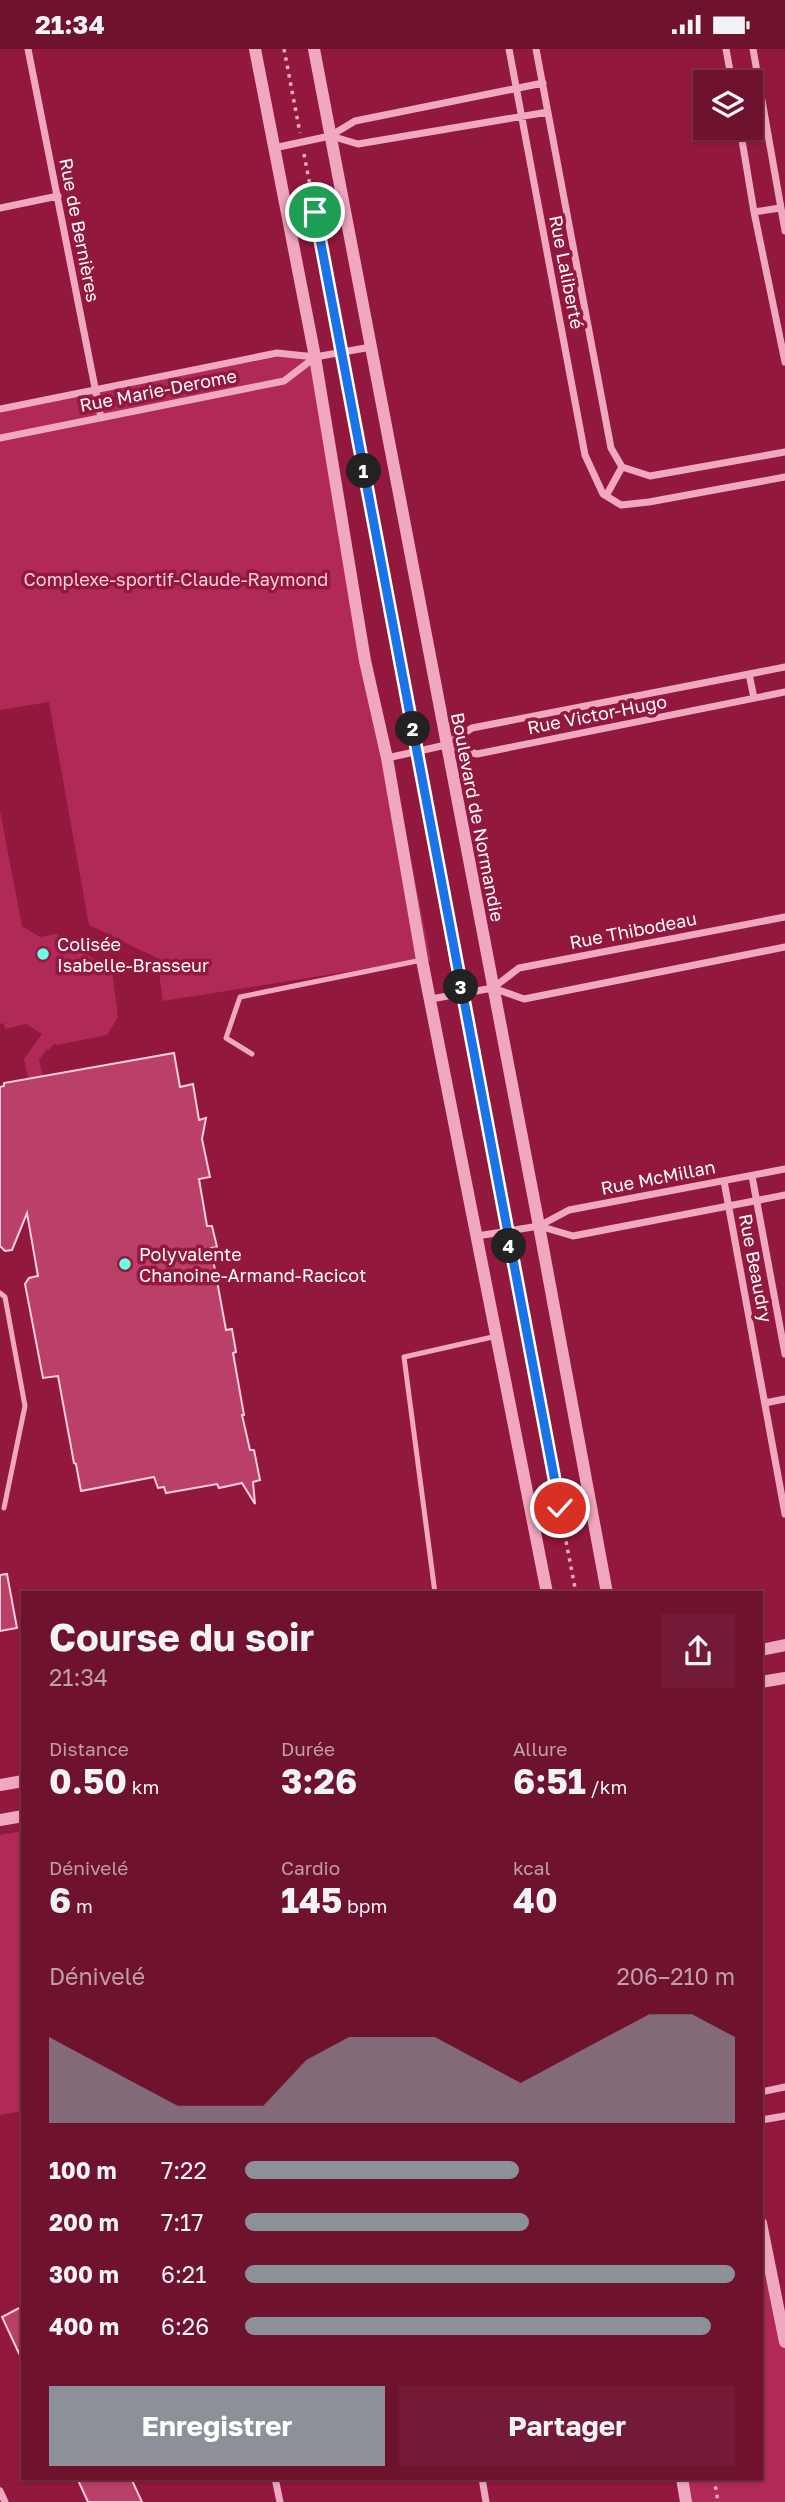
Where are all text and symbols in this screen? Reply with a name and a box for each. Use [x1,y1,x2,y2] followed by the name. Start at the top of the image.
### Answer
[35,9,105,40] text: 21:34
[693,70,763,140] map controls
[693,70,763,140] button: layers
[55,156,105,304] street label: Rue de Bernières
[285,182,345,242] pin
[296,193,334,231] icon: arrive
[545,213,589,331] street label: Rue Laliberté
[78,364,238,416] street label: Rue Marie-Derome
[346,453,382,489] pin: 1
[359,459,368,482] text: 1
[24,568,328,590] park label: Complexe-sportif-Claude-Raymond
[525,690,669,738] street label: Rue Victor-Hugo
[396,711,430,747] pin: 2
[447,711,509,923] street label: Boulevard de Normandie
[407,717,418,740] text: 2
[567,907,699,953] street label: Rue Thibodeau
[57,933,209,976] place label: Colisée Isabelle-Brasseur
[35,946,51,962] marker: Colisée Isabelle-Brasseur
[444,969,478,1005] pin: 3
[455,975,466,998] text: 3
[599,1155,717,1199] street label: Rue McMillan
[735,1212,777,1324] street label: Rue Beaudry
[491,1229,526,1263] pin: 4
[503,1234,514,1257] text: 4
[139,1243,366,1286] place label: Polyvalente Chanoine-Armand-Racicot
[117,1256,133,1272] marker: Polyvalente Chanoine-Armand-Racicot
[530,1478,590,1538] pin
[541,1489,579,1527] icon: check
[49,1614,314,1659] text: Course du soir
[661,1614,735,1688] button: share
[49,1663,108,1691] text: 21:34
[49,1737,129,1760] text: Distance
[281,1737,335,1760] text: Durée
[513,1737,567,1760] text: Allure
[49,1760,127,1802] text: 0.50
[281,1760,357,1802] text: 3:26
[513,1760,586,1802] text: 6:51
[127,1775,159,1798] text: km
[586,1775,627,1798] text: /km
[49,1856,128,1879] text: Dénivelé
[281,1856,340,1879] text: Cardio
[513,1856,551,1879] text: kcal
[49,1879,71,1921] text: 6
[281,1879,342,1921] text: 145
[513,1879,558,1921] text: 40
[71,1894,93,1917] text: m
[342,1894,387,1917] text: bpm
[49,1962,145,1990] text: Dénivelé
[616,1962,735,1990] text: 206–210 m
[49,2156,117,2184] text: 100 m
[161,2156,207,2184] text: 7:22
[49,2208,119,2236] text: 200 m
[161,2208,203,2236] text: 7:17
[49,2260,119,2288] text: 300 m
[161,2260,206,2288] text: 6:21
[49,2312,119,2340] text: 400 m
[161,2312,209,2340] text: 6:26
[49,2386,385,2466] button: Enregistrer
[399,2386,735,2466] button: Partager

